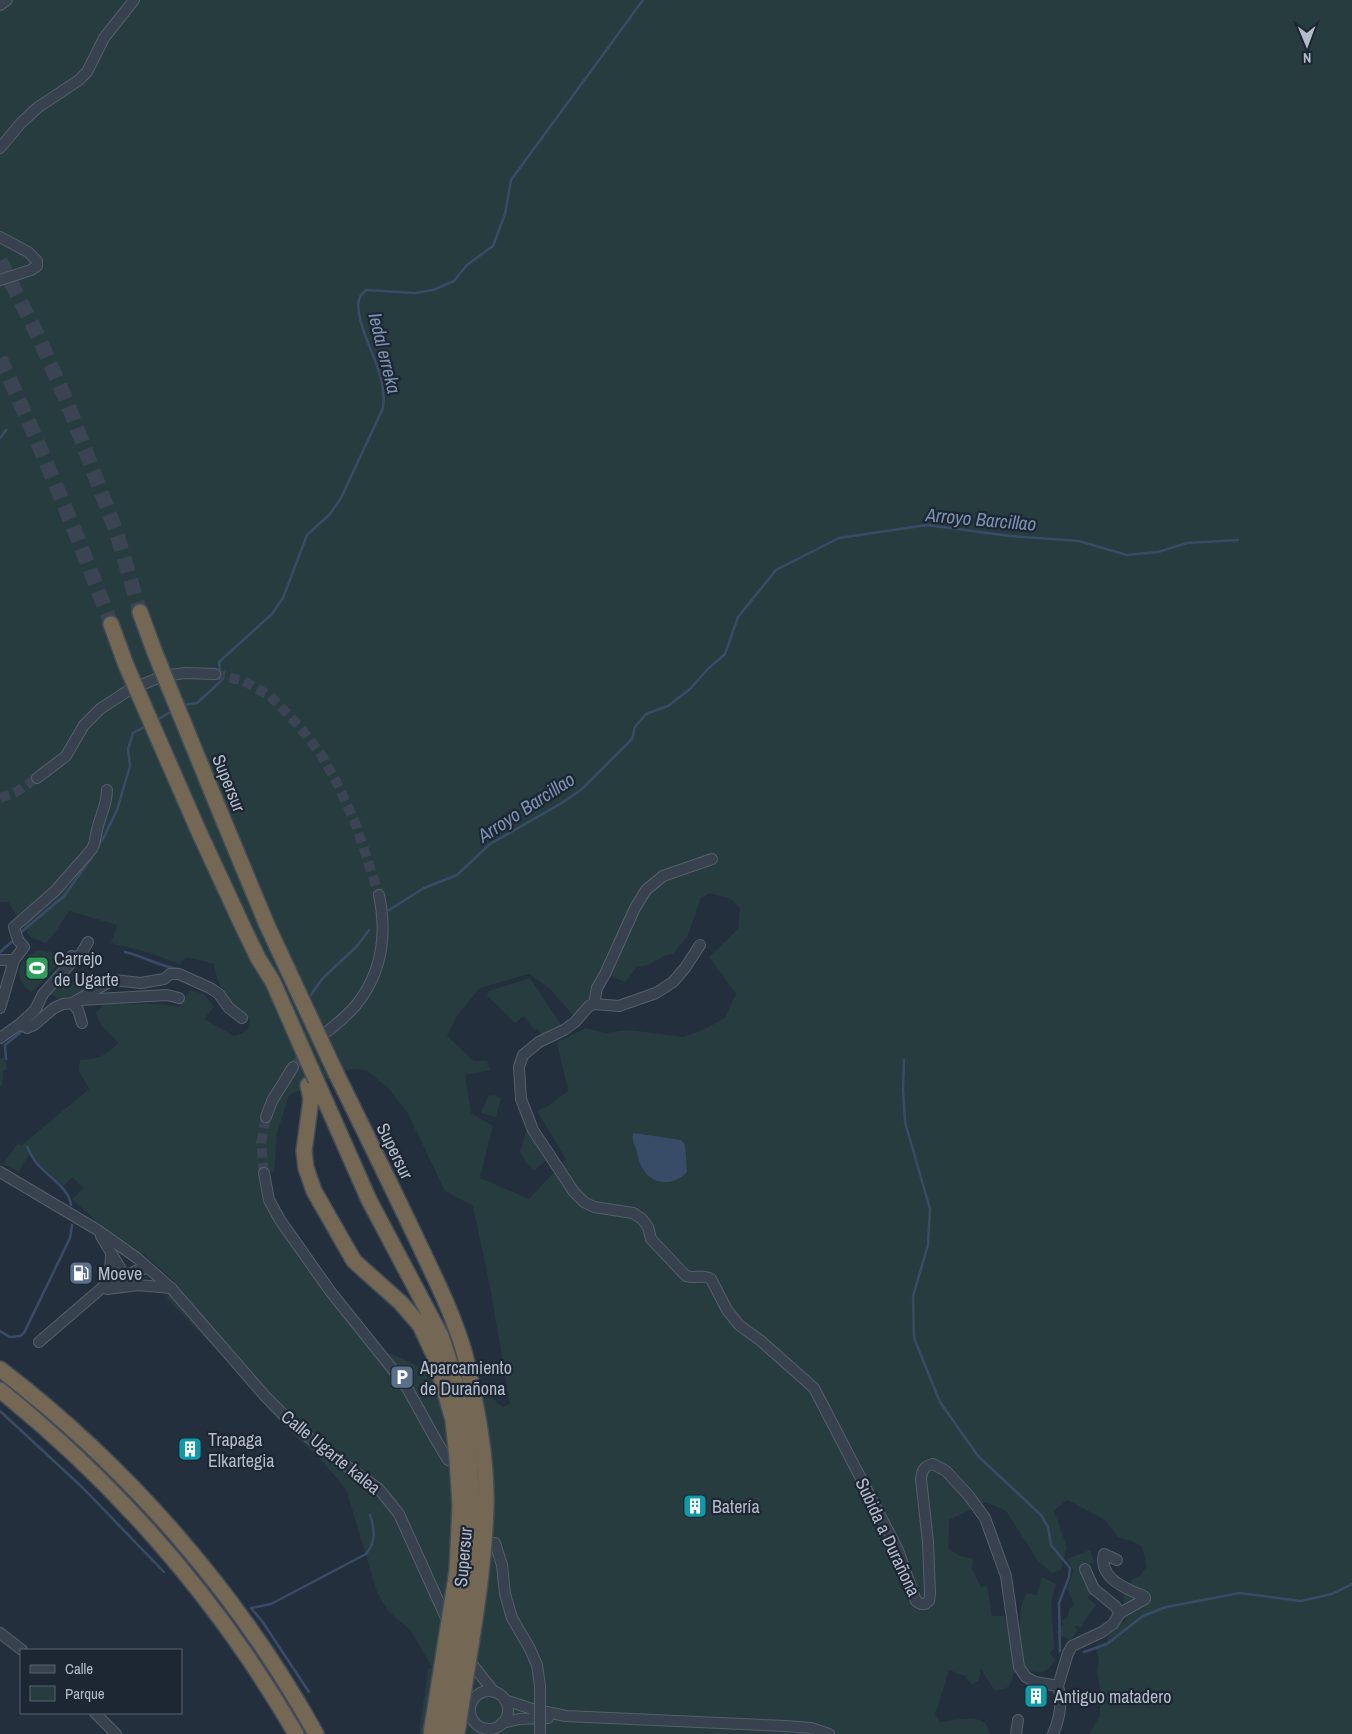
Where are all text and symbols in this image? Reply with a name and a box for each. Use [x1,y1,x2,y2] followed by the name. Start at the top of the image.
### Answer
[1282,20,1332,70] north arrow
[1303,49,1312,67] text: N
[362,310,408,396] water label: Iedal erreka
[924,501,1038,537] water label: Arroyo Barcillao
[206,751,252,816] street label: Supersur
[472,766,580,849] water label: Arroyo Barcillao
[54,946,119,992] place label: Carrejo de Ugarte
[24,955,50,981] sports icon: Carrejo de Ugarte
[371,1119,419,1183] street label: Supersur
[68,1260,94,1286] fuel station icon: Moeve
[98,1261,142,1286] place label: Moeve
[419,1355,512,1401] place label: Aparcamiento de Durañona
[389,1364,415,1390] parking icon: Aparcamiento de Durañona
[276,1404,386,1500] street label: Calle Ugarte kalea
[208,1427,274,1473] place label: Trapaga Elkartegia
[177,1436,203,1462] building icon: Trapaga Elkartegia
[850,1474,926,1600] street label: Subida a Durañona
[682,1493,708,1519] building icon: Batería
[712,1494,760,1519] place label: Batería
[448,1526,478,1588] street label: Supersur
[20,1649,182,1714] legend
[65,1658,93,1679] text: Calle
[65,1683,105,1704] text: Parque
[1023,1683,1049,1709] building icon: Antiguo matadero
[1053,1684,1171,1709] place label: Antiguo matadero

